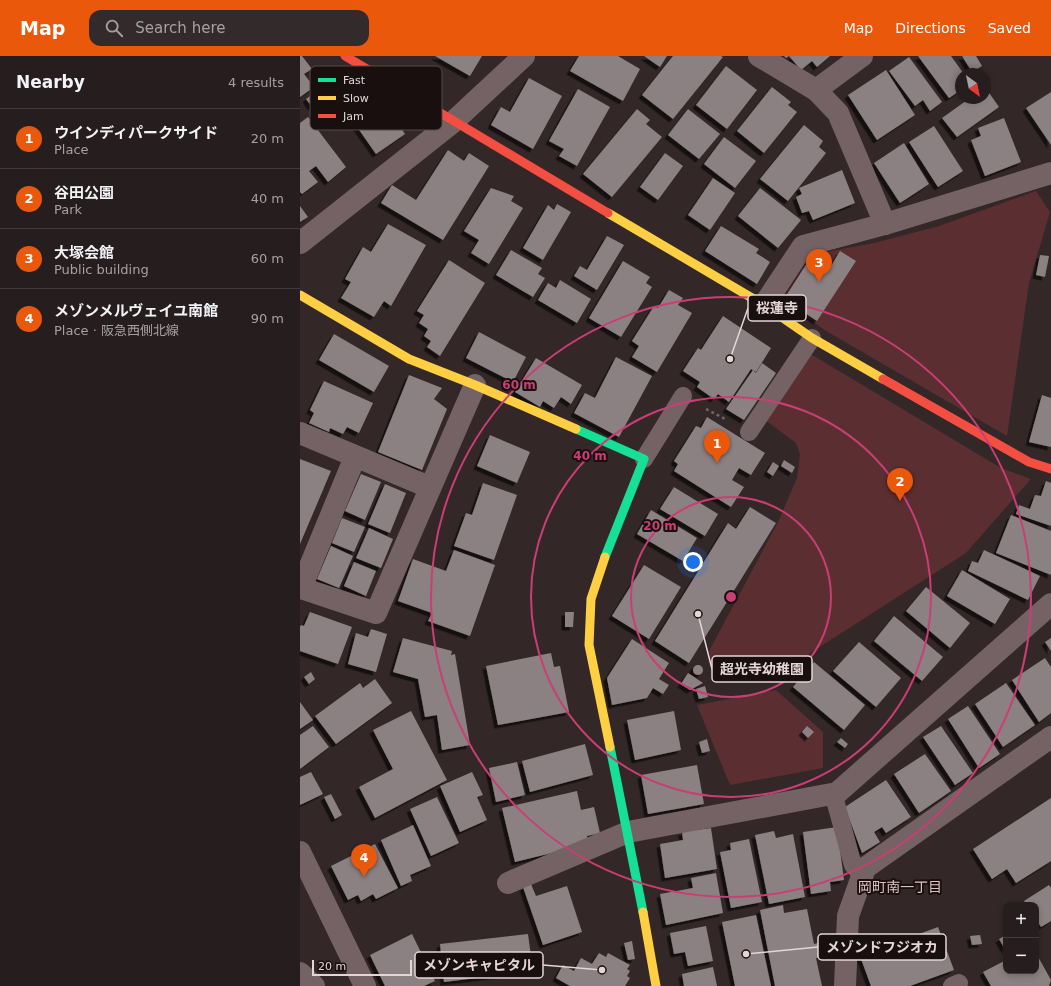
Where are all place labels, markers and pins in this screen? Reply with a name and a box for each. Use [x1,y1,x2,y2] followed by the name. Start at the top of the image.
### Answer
[806,249,832,282] pin: 3
[748,295,806,321] callout: 桜蓮寺
[704,430,730,463] pin: 1
[887,468,913,501] pin: 2
[724,590,738,604] centre of rings
[712,656,812,682] callout: 超光寺幼稚園
[351,844,377,877] pin: 4
[818,934,946,960] callout: メゾンドフジオカ
[415,952,543,978] callout: メゾンキャピタル

